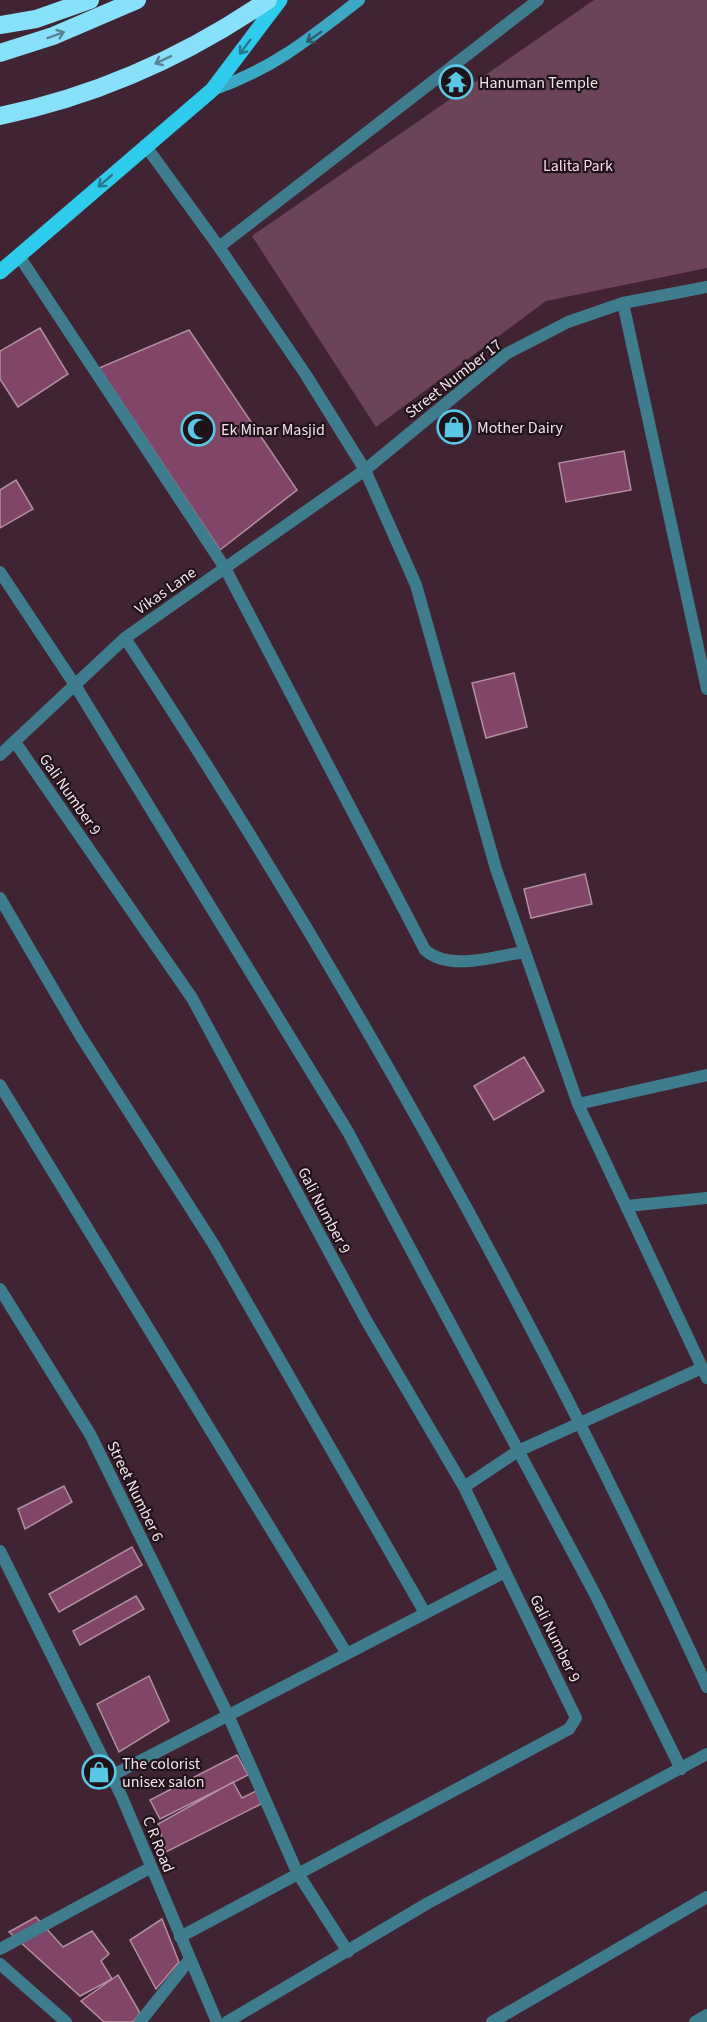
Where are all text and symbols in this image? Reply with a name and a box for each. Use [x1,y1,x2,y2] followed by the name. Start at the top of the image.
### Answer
[46,28,64,39] one-way arrow
[306,31,322,43] one-way arrow
[239,38,251,54] one-way arrow
[155,55,173,67] one-way arrow
[438,64,474,100] temple icon: Hanuman Temple
[479,72,598,94] place label: Hanuman Temple
[543,155,613,177] park label: Lalita Park
[98,174,113,188] one-way arrow
[401,334,507,423] street label: Street Number 17
[436,409,472,445] shop icon: Mother Dairy
[180,411,216,447] mosque icon: Ek Minar Masjid
[477,417,564,439] place label: Mother Dairy
[221,419,325,441] place label: Ek Minar Masjid
[130,562,201,620] street label: Vikas Lane
[34,749,106,840] street label: Gali Number 9
[292,1163,356,1258] street label: Gali Number 9
[101,1438,169,1545] street label: Street Number 6
[524,1591,586,1686] street label: Gali Number 9
[122,1753,205,1793] place label: The colorist unisex salon
[81,1754,117,1790] shop icon: The colorist unisex salon
[137,1813,179,1876] street label: C R Road

